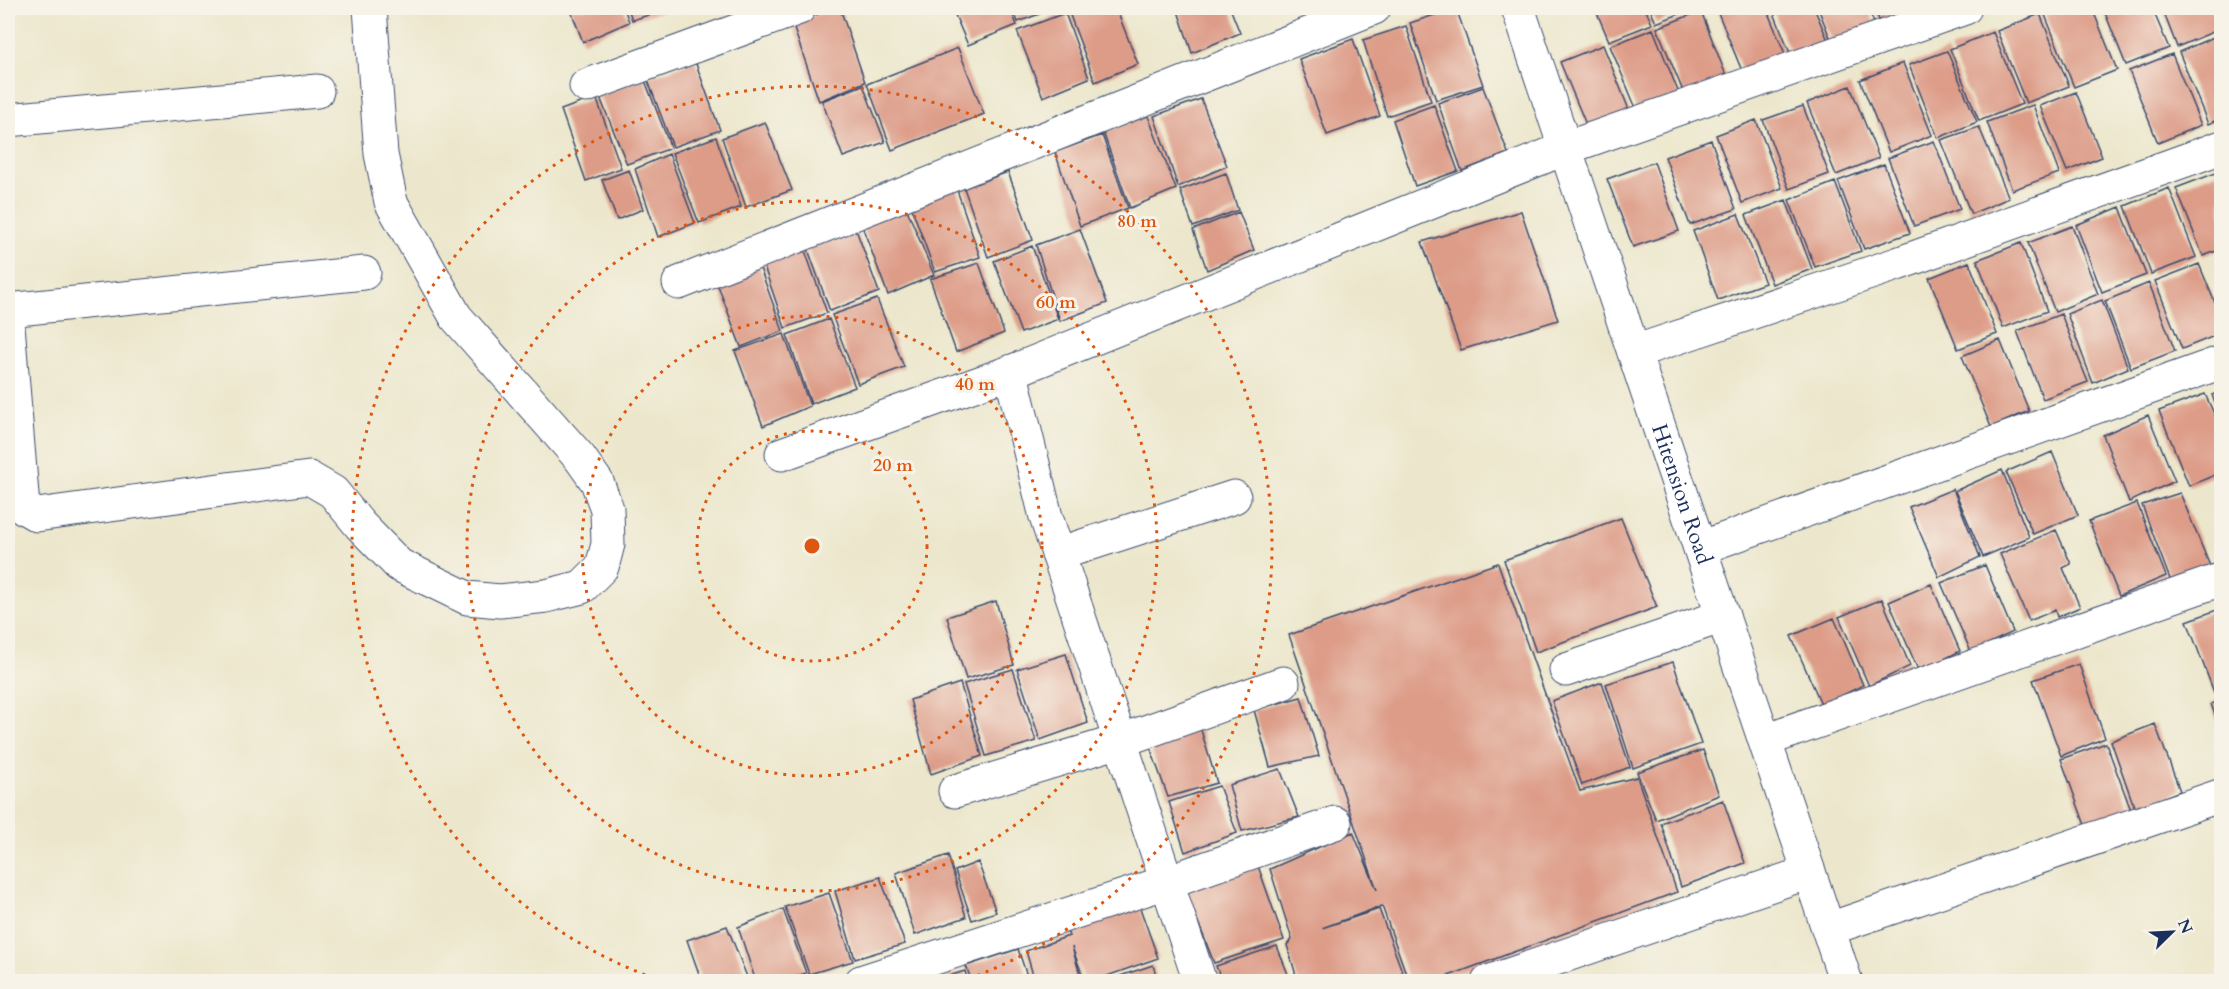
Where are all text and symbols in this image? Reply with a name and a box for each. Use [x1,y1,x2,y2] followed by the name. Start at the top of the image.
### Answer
[1117,209,1157,234] text: 80 m
[1036,290,1076,315] text: 60 m
[955,372,995,397] text: 40 m
[1644,420,1719,569] street label: Hitension Road
[873,453,913,478] text: 20 m
[802,536,822,556] centre of rings
[2142,902,2202,962] north arrow
[2172,915,2198,937] text: N

